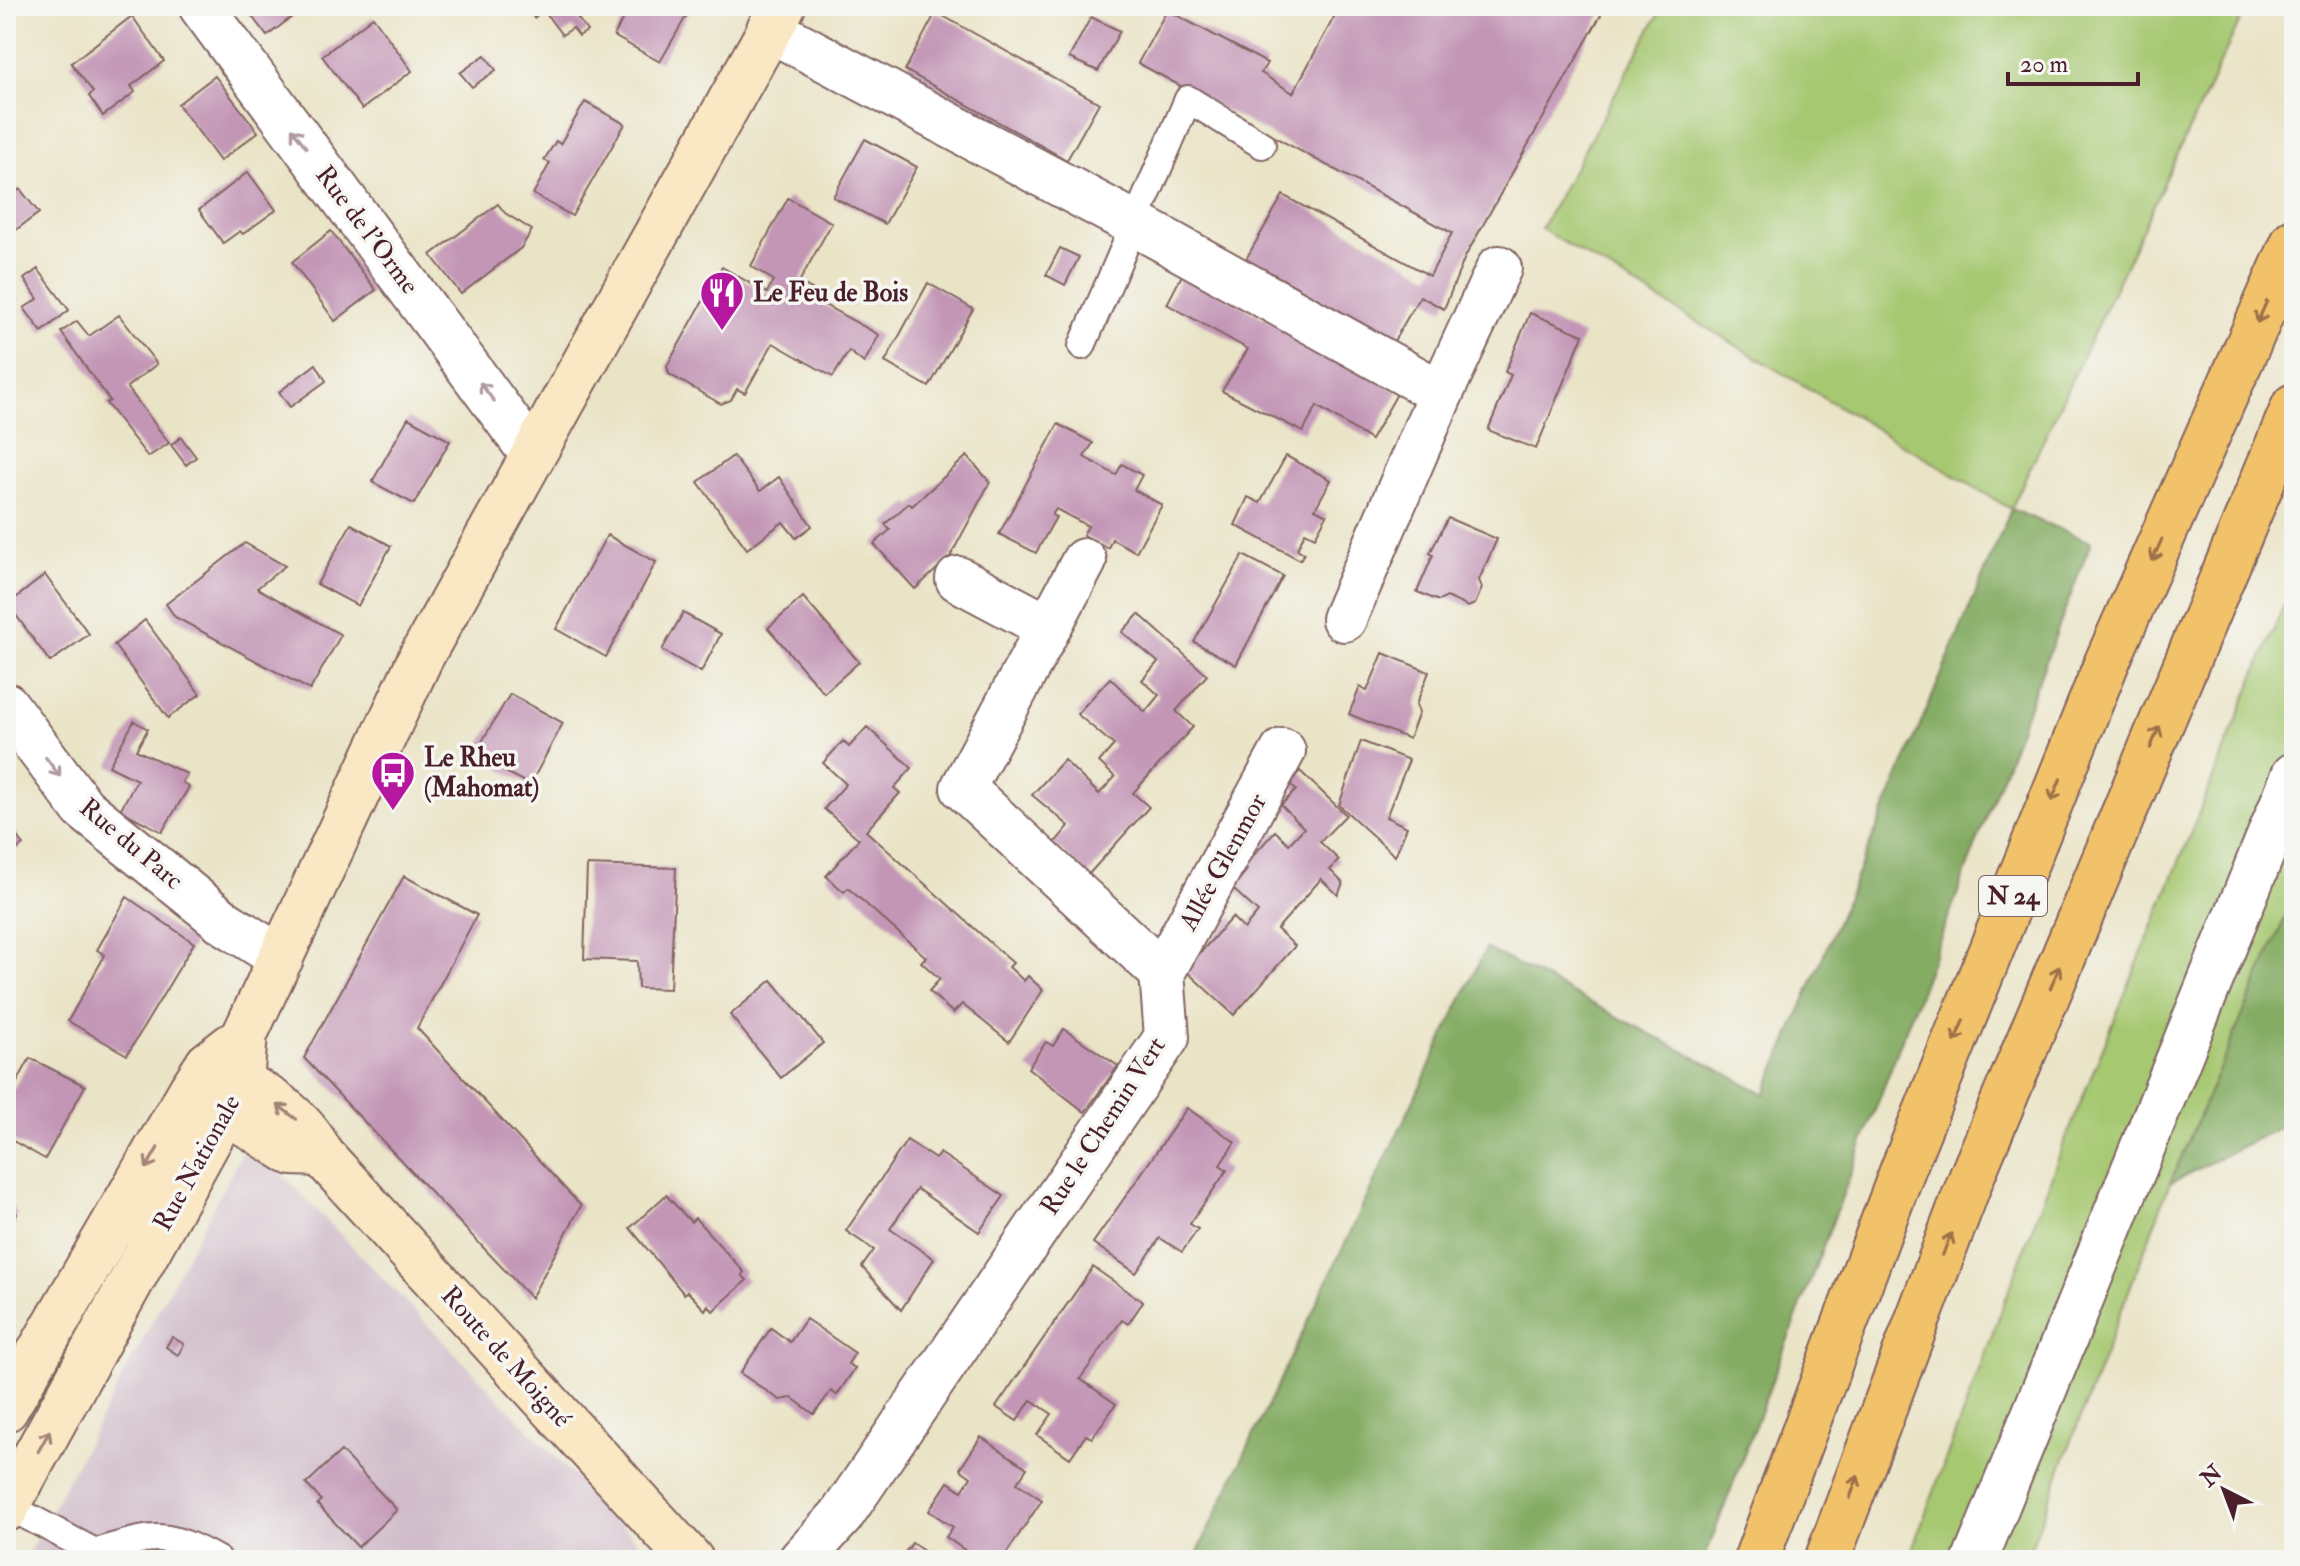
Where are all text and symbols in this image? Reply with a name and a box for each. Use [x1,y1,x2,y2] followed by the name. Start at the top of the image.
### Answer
[2008,36,2138,86] scale bar
[2020,49,2069,80] text: 20 m
[291,128,307,150] one-way arrow
[308,160,426,301] street label: Rue de l'Orme
[698,269,746,332] restaurant icon: Le Feu de Bois
[753,277,908,309] place label: Le Feu de Bois
[2254,300,2269,324] one-way arrow
[479,382,496,403] one-way arrow
[2149,538,2164,562] one-way arrow
[2149,725,2164,750] one-way arrow
[424,742,539,804] place label: Le Rheu (Mahomat)
[369,749,417,812] bus stop icon: Le Rheu (Mahomat)
[44,756,61,777] one-way arrow
[2048,777,2062,802] one-way arrow
[1172,788,1274,937] street label: Allée Glenmor
[73,791,189,897] street label: Rue du Parc
[1979,876,2047,916] road number: N 24
[2049,965,2064,990] one-way arrow
[1950,1018,1965,1043] one-way arrow
[1034,1031,1172,1221] street label: Rue le Chemin Vert
[146,1089,248,1237] street label: Rue Nationale
[277,1104,298,1121] one-way arrow
[144,1145,159,1169] one-way arrow
[1941,1232,1955,1257] one-way arrow
[434,1280,578,1434] street label: Route de Moigné
[36,1429,52,1453] one-way arrow
[2184,1450,2264,1530] north arrow
[2194,1459,2228,1494] text: N
[1848,1475,1862,1500] one-way arrow

